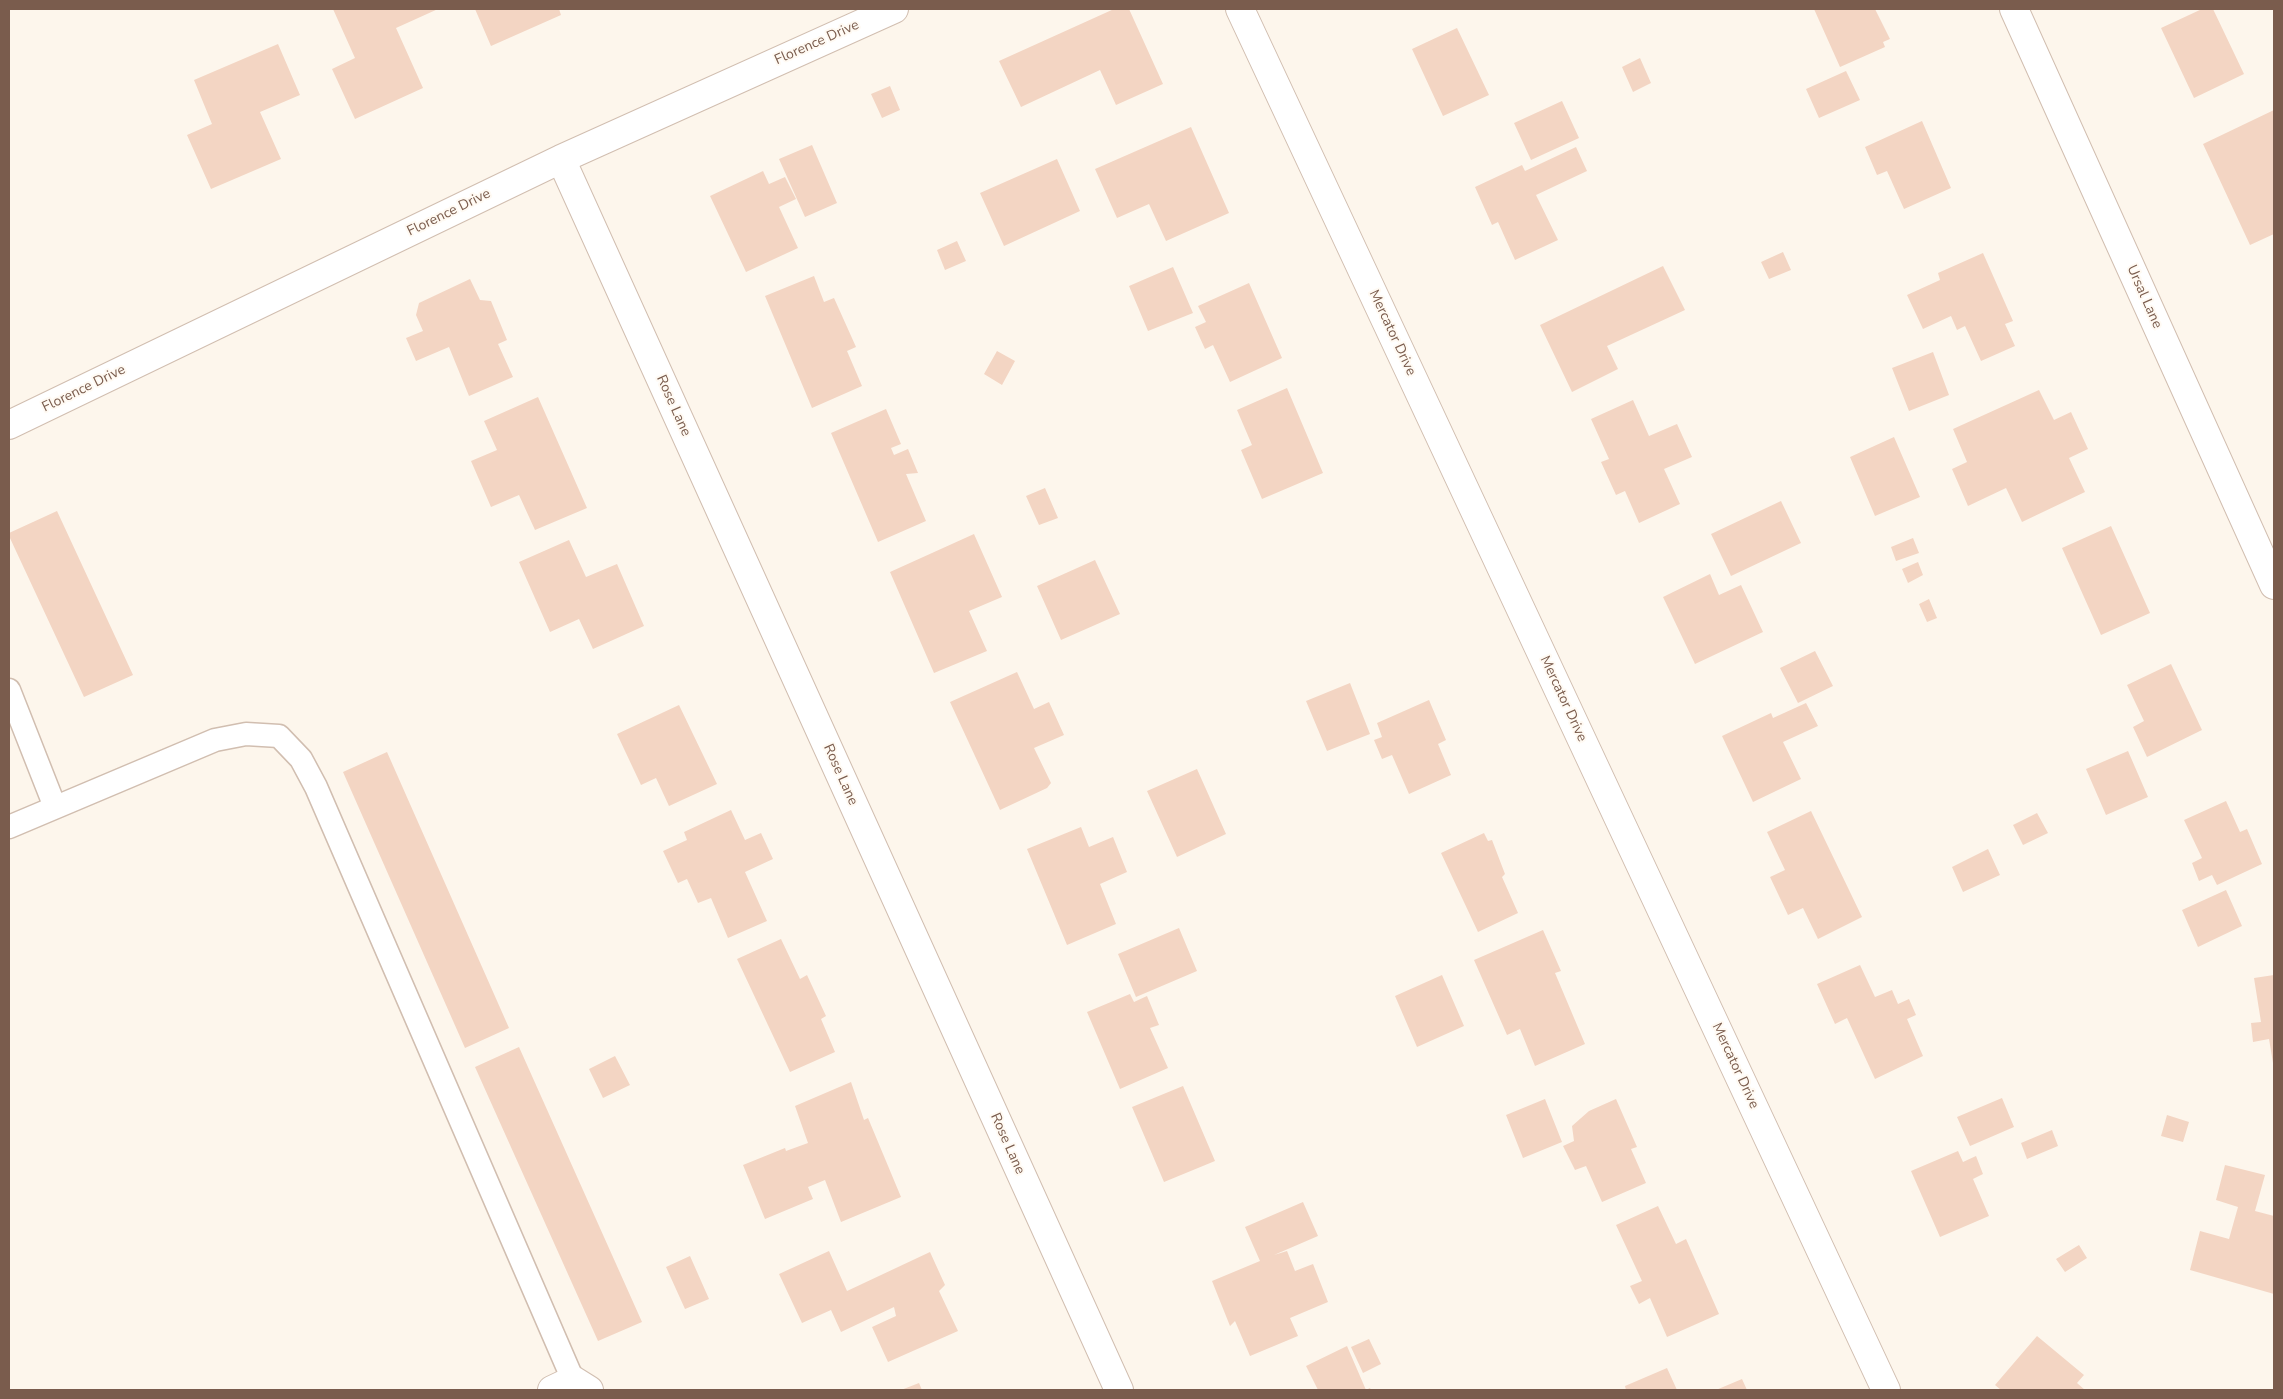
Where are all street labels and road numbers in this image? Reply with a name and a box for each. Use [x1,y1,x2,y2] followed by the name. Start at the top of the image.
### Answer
[772,17,862,69] street label: Florence Drive
[405,186,493,240] street label: Florence Drive
[2123,263,2165,331] street label: Ursal Lane
[1365,287,1419,379] street label: Mercator Drive
[40,362,128,416] street label: Florence Drive
[652,373,694,439] street label: Rose Lane
[1536,653,1590,745] street label: Mercator Drive
[819,742,861,808] street label: Rose Lane
[1708,1020,1762,1112] street label: Mercator Drive
[986,1111,1028,1177] street label: Rose Lane

